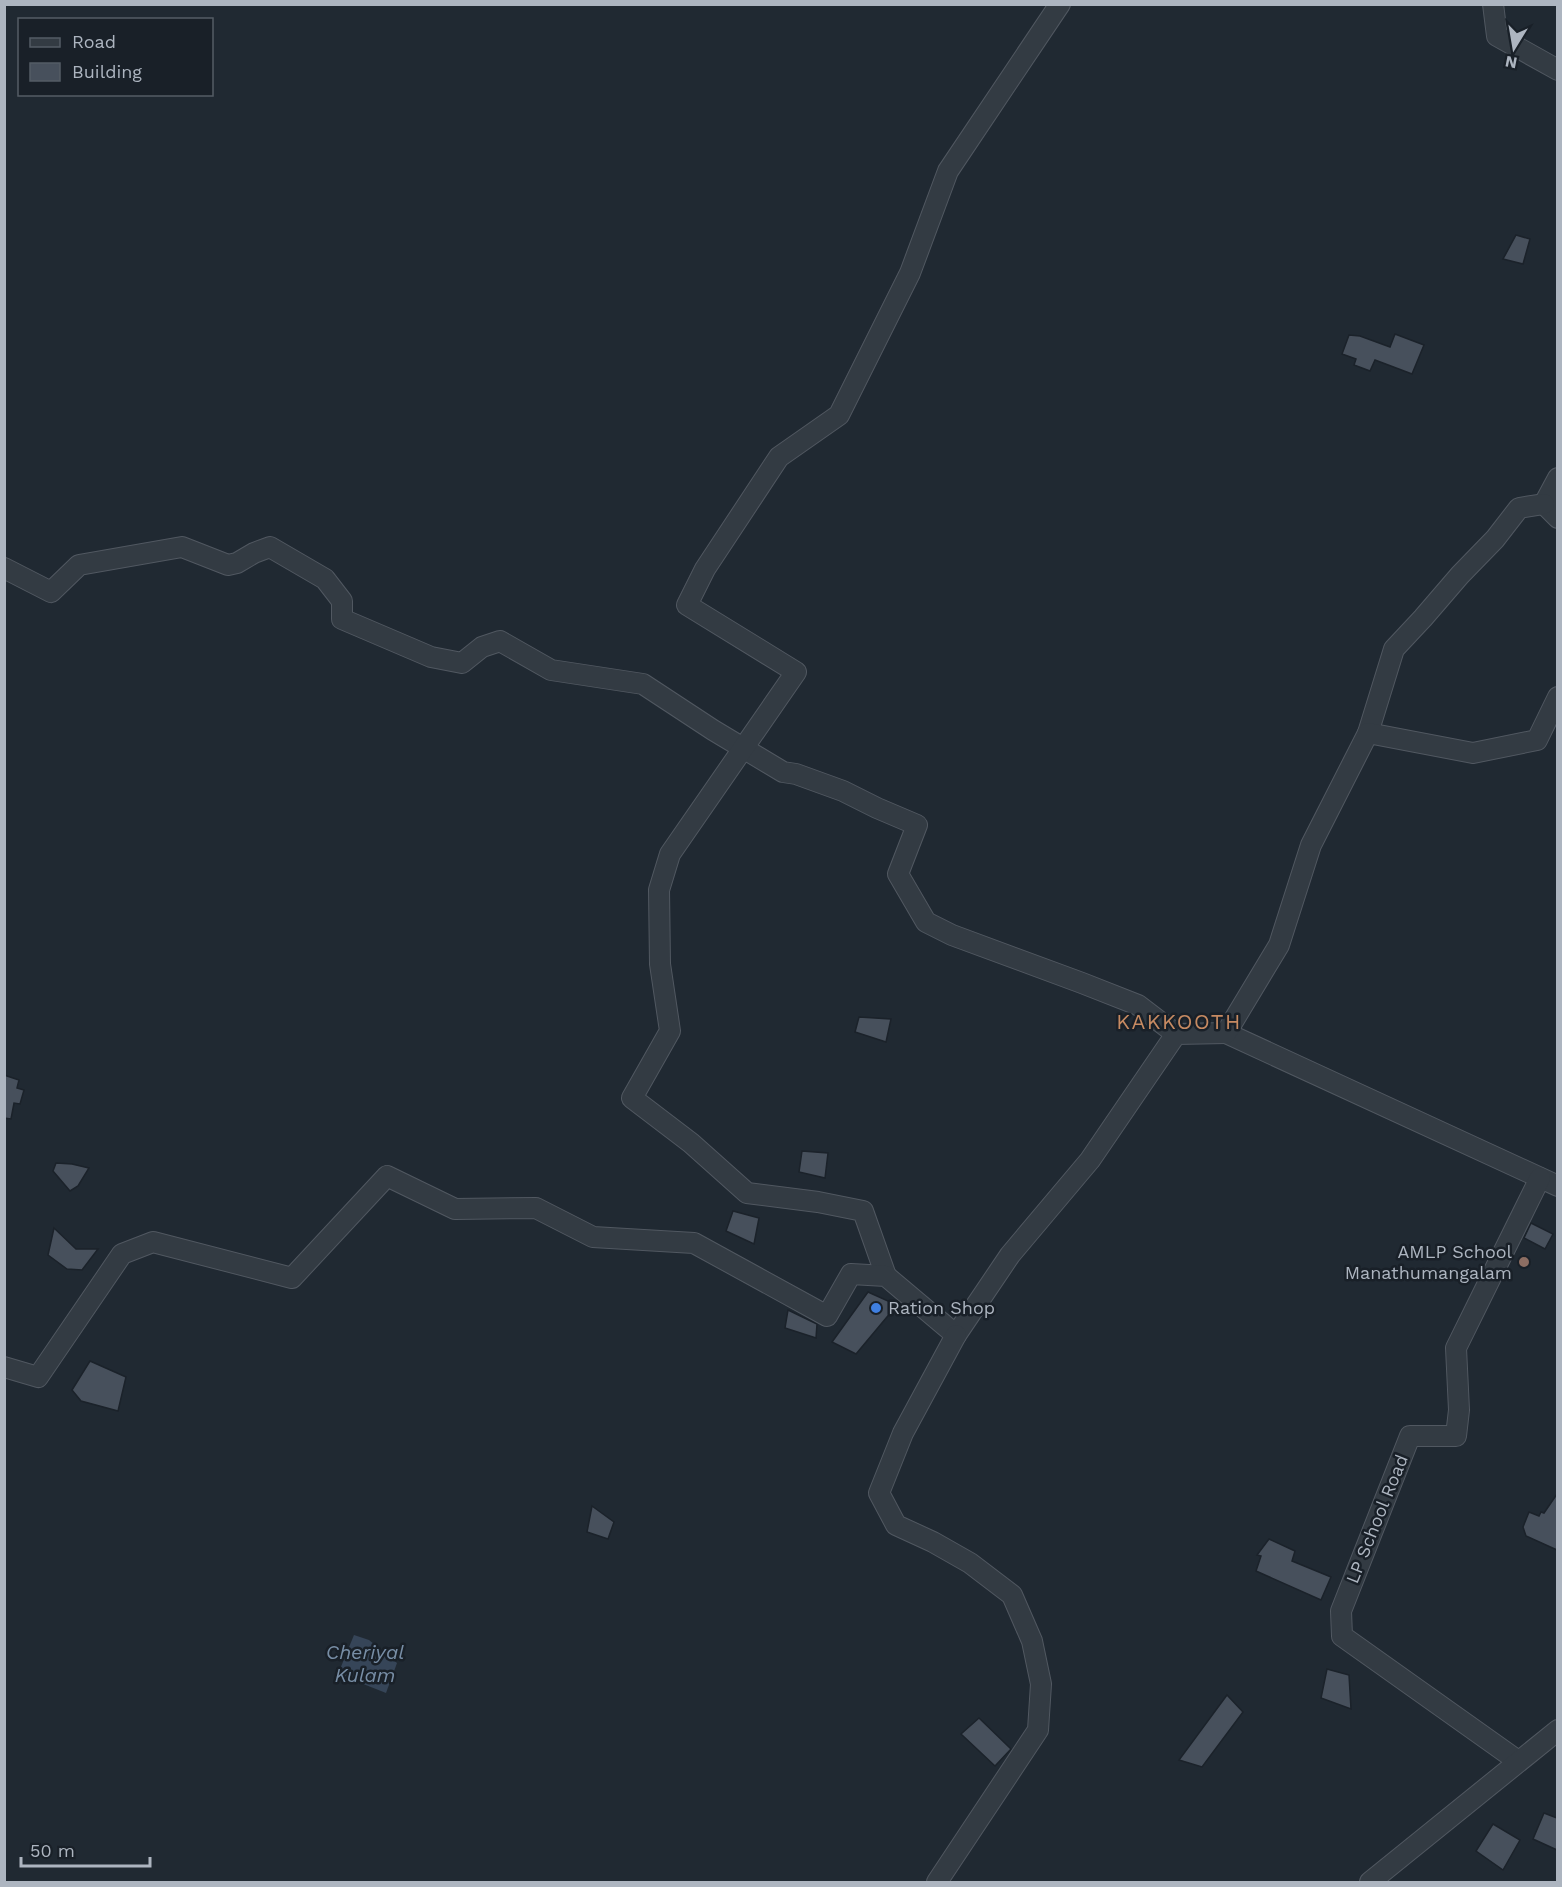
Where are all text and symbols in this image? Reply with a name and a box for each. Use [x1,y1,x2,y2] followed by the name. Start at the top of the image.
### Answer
[18,18,213,96] legend
[1484,18,1544,78] north arrow
[72,31,116,52] text: Road
[1504,52,1519,73] text: N
[72,61,142,82] text: Building
[1116,1009,1242,1034] district label: KAKKOOTH
[1345,1241,1512,1283] place label: AMLP School Manathumangalam
[1517,1255,1531,1269] marker: AMLP School Manathumangalam
[888,1297,995,1318] place label: Ration Shop
[869,1301,883,1315] marker: Ration Shop
[1341,1451,1412,1586] street label: LP School Road
[326,1640,404,1687] water label: Cheriyal Kulam
[21,1830,150,1868] scale bar
[30,1840,75,1861] text: 50 m

